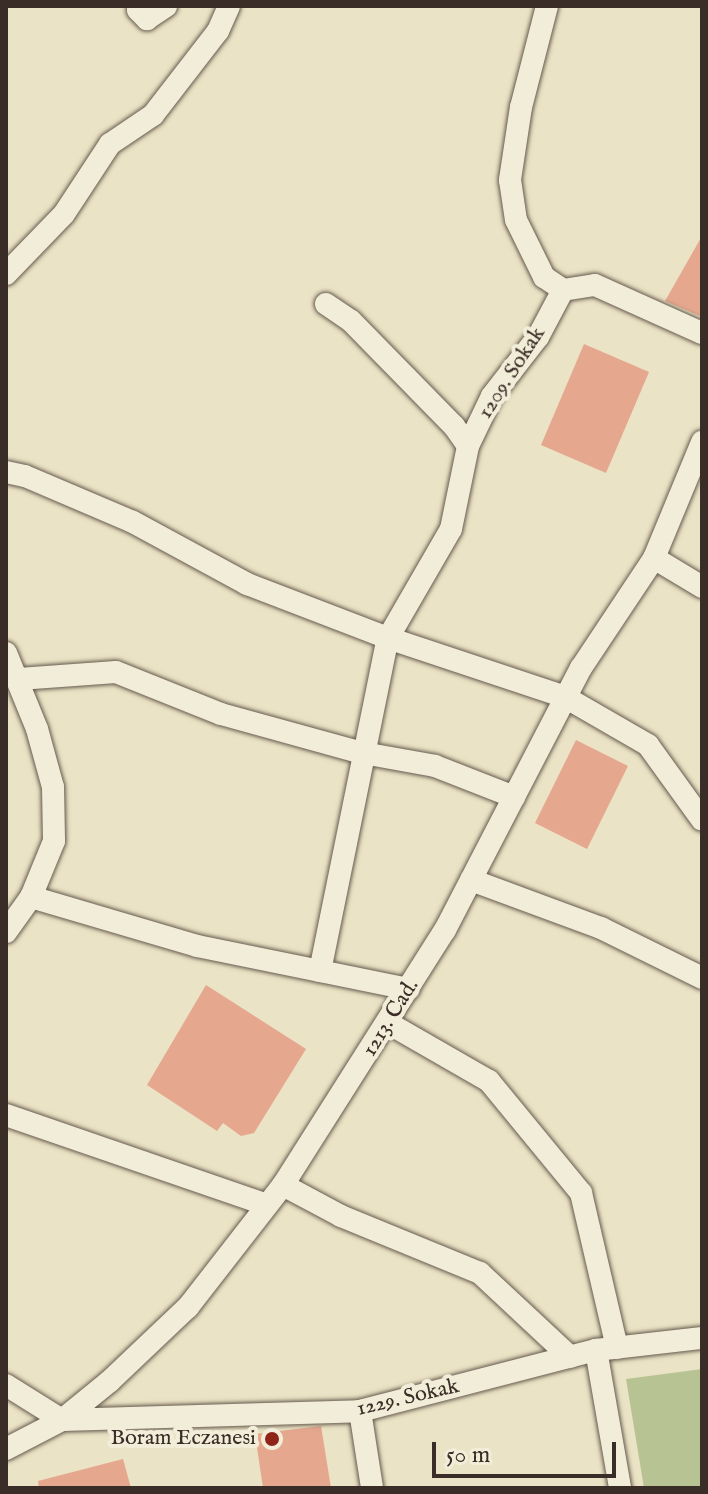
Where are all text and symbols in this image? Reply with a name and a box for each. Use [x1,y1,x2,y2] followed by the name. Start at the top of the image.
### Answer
[472,322,552,424] street label: 1209. Sokak
[357,974,425,1062] street label: 1213. Cad.
[354,1373,462,1423] street label: 1229. Sokak
[110,1426,256,1452] place label: Boram Eczanesi
[436,1426,620,1476] scale bar
[263,1430,281,1448] marker: Boram Eczanesi
[446,1440,490,1471] text: 50 m

